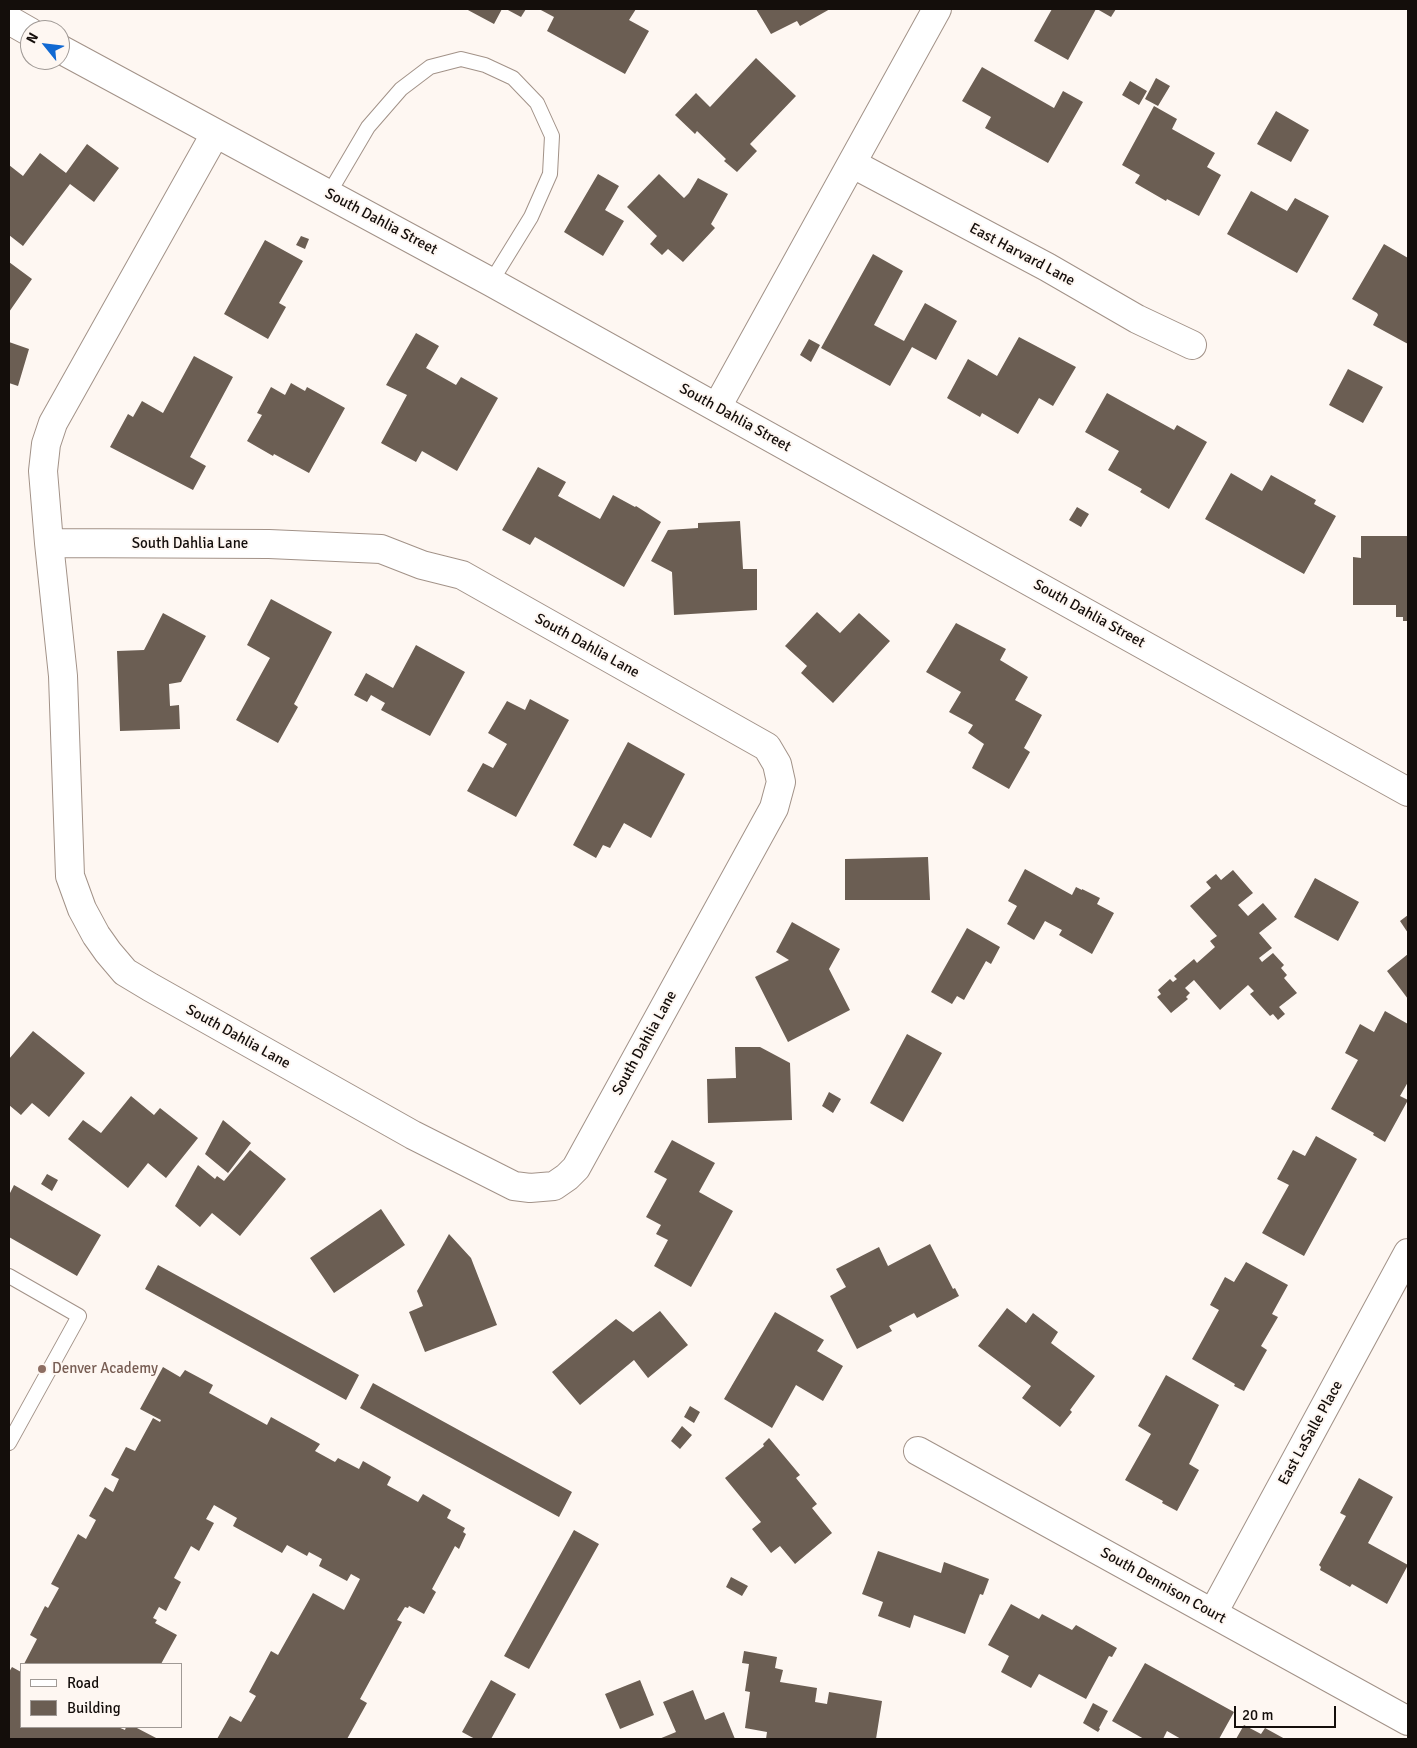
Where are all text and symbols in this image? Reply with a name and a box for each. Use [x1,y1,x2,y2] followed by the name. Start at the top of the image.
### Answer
[20,20,70,70] north arrow
[23,30,42,46] text: N
[322,185,440,259] street label: South Dahlia Street
[966,220,1078,290] street label: East Harvard Lane
[676,380,794,456] street label: South Dahlia Street
[132,535,248,553] street label: South Dahlia Lane
[1030,576,1148,652] street label: South Dahlia Street
[532,610,642,682] street label: South Dahlia Lane
[609,988,681,1098] street label: South Dahlia Lane
[183,1001,293,1073] street label: South Dahlia Lane
[52,1360,158,1378] place label: Denver Academy
[36,1363,48,1375] marker: Denver Academy
[1275,1378,1347,1488] street label: East LaSalle Place
[1097,1544,1229,1628] street label: South Dennison Court
[20,1663,182,1728] legend
[67,1674,99,1692] text: Road
[1237,1696,1340,1728] scale bar
[67,1699,121,1717] text: Building
[1242,1706,1273,1724] text: 20 m

